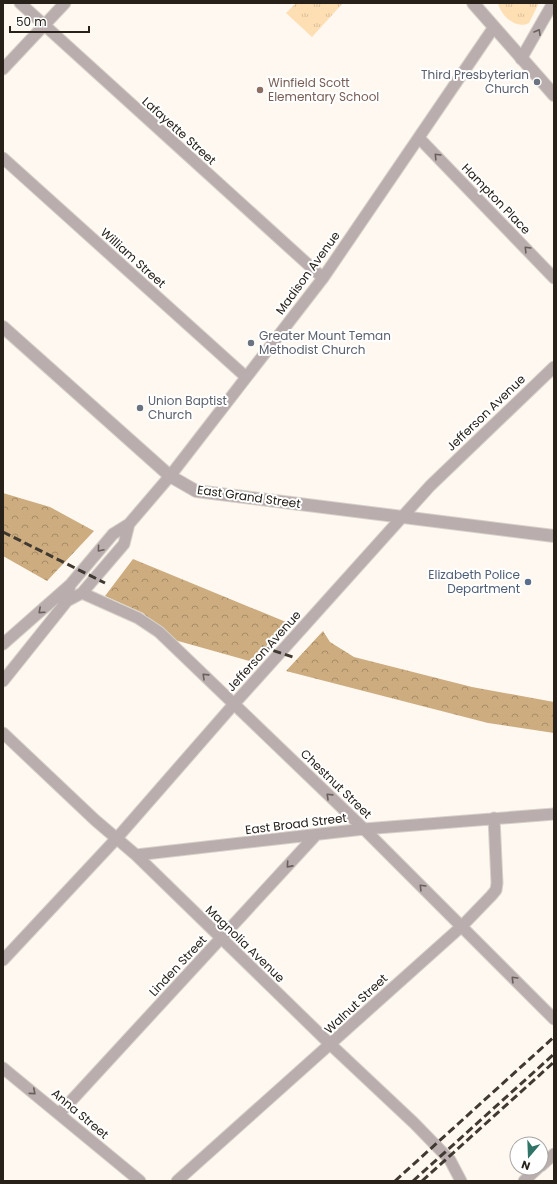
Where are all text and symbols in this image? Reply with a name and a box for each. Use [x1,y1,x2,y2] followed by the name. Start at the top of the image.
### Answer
[10,8,89,34] scale bar
[16,13,47,30] text: 50 m
[534,29,541,36] one-way arrow
[421,66,529,97] place label: Third Presbyterian Church
[268,74,379,105] place label: Winfield Scott Elementary School
[532,77,542,87] marker: Third Presbyterian Church
[255,85,265,95] marker: Winfield Scott Elementary School
[139,93,220,168] street label: Lafayette Street
[434,153,442,161] one-way arrow
[458,159,535,238] street label: Hampton Place
[97,224,170,291] street label: William Street
[272,227,344,318] street label: Madison Avenue
[524,246,532,254] one-way arrow
[259,327,391,358] place label: Greater Mount Teman Methodist Church
[246,338,256,348] marker: Greater Mount Teman Methodist Church
[443,371,529,455] street label: Jefferson Avenue
[148,392,227,423] place label: Union Baptist Church
[135,403,145,413] marker: Union Baptist Church
[196,481,302,512] street label: East Grand Street
[98,545,105,552] one-way arrow
[428,566,520,597] place label: Elizabeth Police Department
[523,577,533,587] marker: Elizabeth Police Department
[38,607,46,614] one-way arrow
[223,607,305,695] street label: Jefferson Avenue
[202,674,210,681] one-way arrow
[297,745,376,822] street label: Chestnut Street
[326,793,334,801] one-way arrow
[244,809,348,838] street label: East Broad Street
[286,860,294,868] one-way arrow
[419,884,427,892] one-way arrow
[202,901,289,986] street label: Magnolia Avenue
[145,932,210,1000] street label: Linden Street
[320,970,391,1037] street label: Walnut Street
[511,976,519,984] one-way arrow
[48,1085,113,1143] street label: Anna Street
[28,1088,36,1095] one-way arrow
[509,1136,549,1176] north arrow
[519,1157,532,1174] text: N

